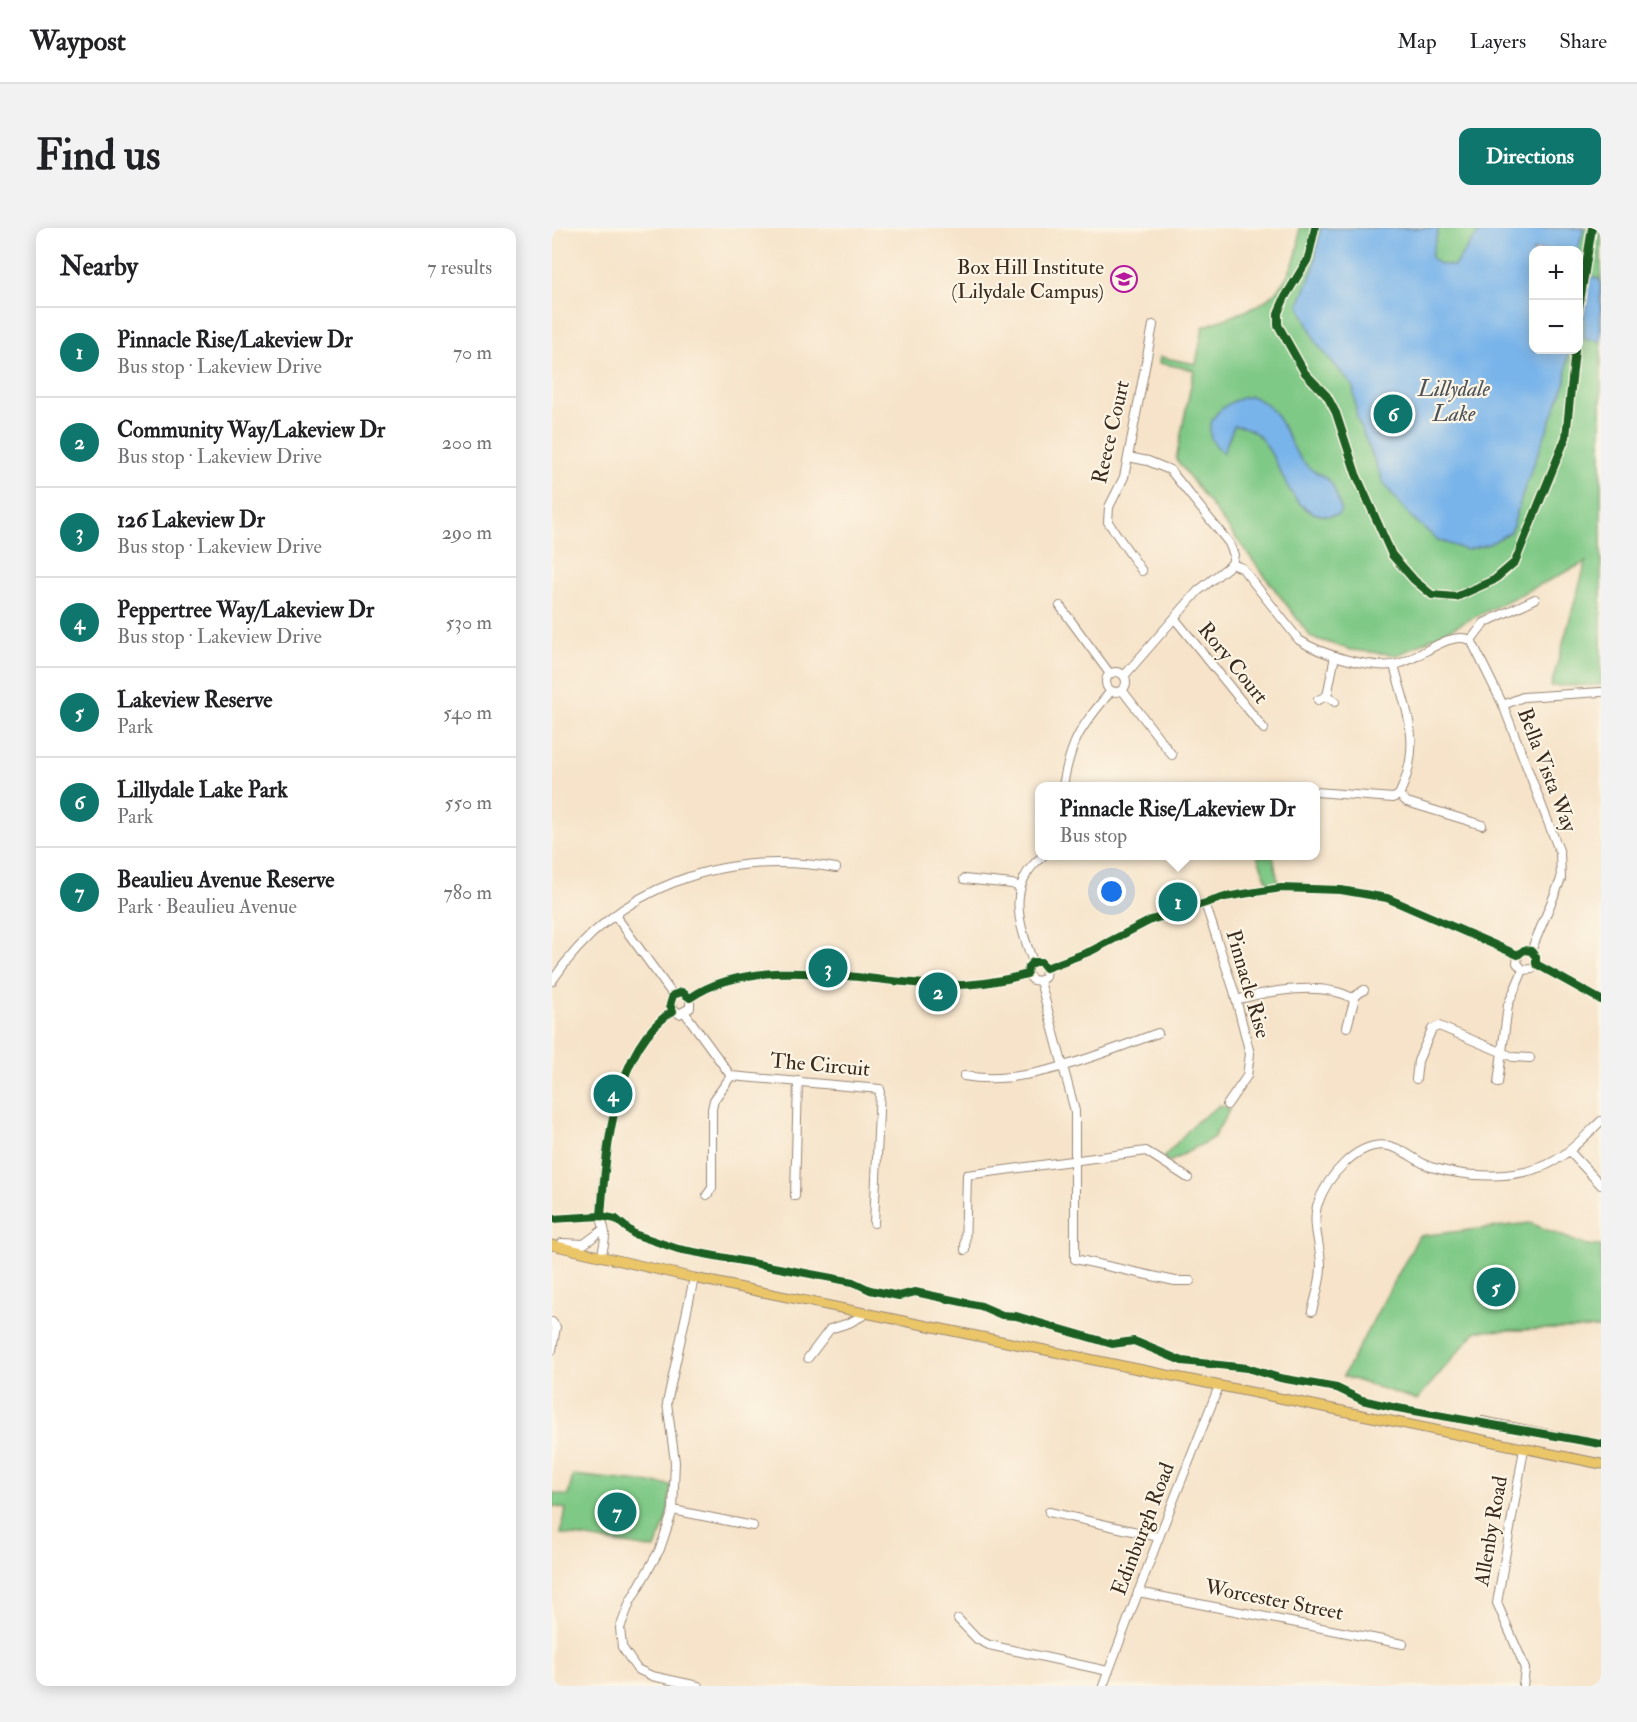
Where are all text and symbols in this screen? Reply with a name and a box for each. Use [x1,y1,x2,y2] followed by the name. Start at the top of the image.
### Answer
[30,24,126,59] text: Waypost
[1397,28,1437,55] text: Map
[1470,28,1526,55] text: Layers
[1559,28,1607,55] text: Share
[1459,128,1601,185] button: Directions
[36,130,160,182] text: Find us
[1529,246,1583,354] map controls
[1529,246,1583,300] button: +
[60,251,138,283] text: Nearby
[951,254,1104,305] place label: Box Hill Institute (Lilydale Campus)
[427,255,492,280] text: 7 results
[1109,264,1139,294] school or university icon: Box Hill Institute (Lilydale Campus)
[1529,300,1583,354] button: −
[117,326,353,354] text: Pinnacle Rise/Lakeview Dr
[76,340,83,365] text: 1
[453,340,492,365] text: 70 m
[117,354,322,379] text: Bus stop · Lakeview Drive
[1417,375,1491,428] water label: Lillydale Lake
[1086,378,1136,486] street label: Reece Court
[1374,392,1412,436] pin: 6
[117,416,385,444] text: Community Way/Lakeview Dr
[74,430,85,455] text: 2
[442,430,492,455] text: 200 m
[117,444,322,469] text: Bus stop · Lakeview Drive
[117,506,265,534] text: 126 Lakeview Dr
[76,520,83,545] text: 3
[442,520,492,545] text: 290 m
[117,534,322,559] text: Bus stop · Lakeview Drive
[117,596,374,624] text: Peppertree Way/Lakeview Dr
[74,610,85,635] text: 4
[446,610,492,635] text: 530 m
[1192,617,1274,709] street label: Rory Court
[117,624,322,649] text: Bus stop · Lakeview Drive
[117,686,272,714] text: Lakeview Reserve
[75,700,84,725] text: 5
[443,700,492,725] text: 540 m
[1511,704,1583,837] street label: Bella Vista Way
[117,714,153,739] text: Park
[117,776,288,804] text: Lillydale Lake Park
[1035,782,1320,860] popup
[74,790,85,815] text: 6
[445,790,492,815] text: 550 m
[1060,795,1295,823] text: Pinnacle Rise/Lakeview Dr
[117,804,153,829] text: Park
[1060,823,1127,848] text: Bus stop
[117,866,334,894] text: Beaulieu Avenue Reserve
[1097,877,1126,906] your location
[75,880,84,905] text: 7
[443,880,492,905] text: 780 m
[1158,880,1198,924] pin: 1
[117,894,297,919] text: Park · Beaulieu Avenue
[1220,927,1276,1042] street label: Pinnacle Rise
[808,946,848,990] pin: 3
[918,970,958,1014] pin: 2
[769,1047,871,1083] street label: The Circuit
[594,1072,632,1116] pin: 4
[1476,1264,1516,1310] pin: 5
[1105,1458,1181,1599] street label: Edinburgh Road
[1468,1473,1514,1589] street label: Allenby Road
[598,1490,636,1534] pin: 7
[1202,1573,1346,1627] street label: Worcester Street

